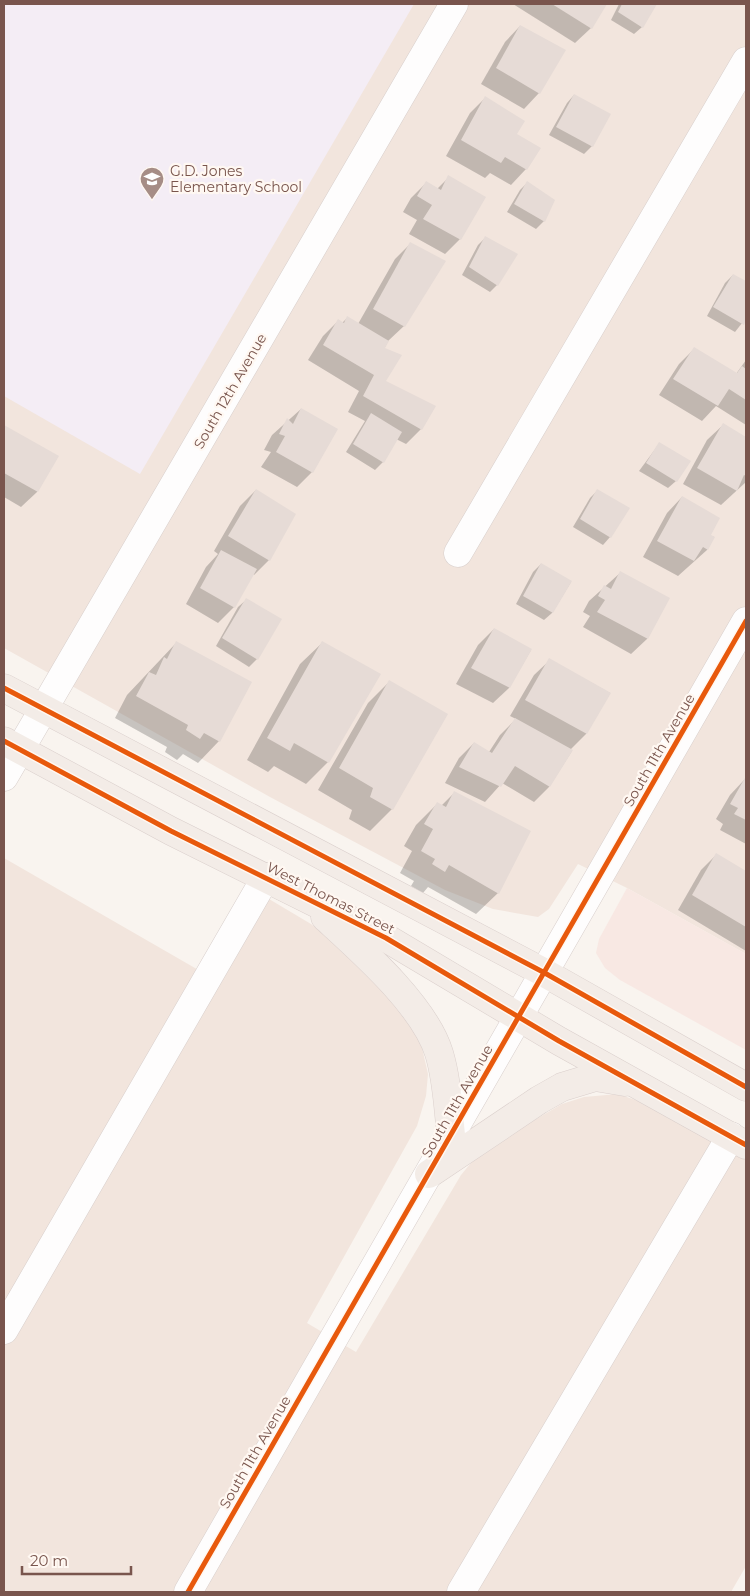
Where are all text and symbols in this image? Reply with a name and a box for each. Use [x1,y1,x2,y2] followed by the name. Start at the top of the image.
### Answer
[170,162,302,196] place label: G.D. Jones Elementary School
[139,166,165,200] school or university icon: G.D. Jones Elementary School
[190,330,270,452] street label: South 12th Avenue
[619,690,699,810] street label: South 11th Avenue
[264,858,398,938] street label: West Thomas Street
[417,1041,497,1161] street label: South 11th Avenue
[215,1392,295,1512] street label: South 11th Avenue
[22,1544,131,1576] scale bar
[30,1551,68,1570] text: 20 m

